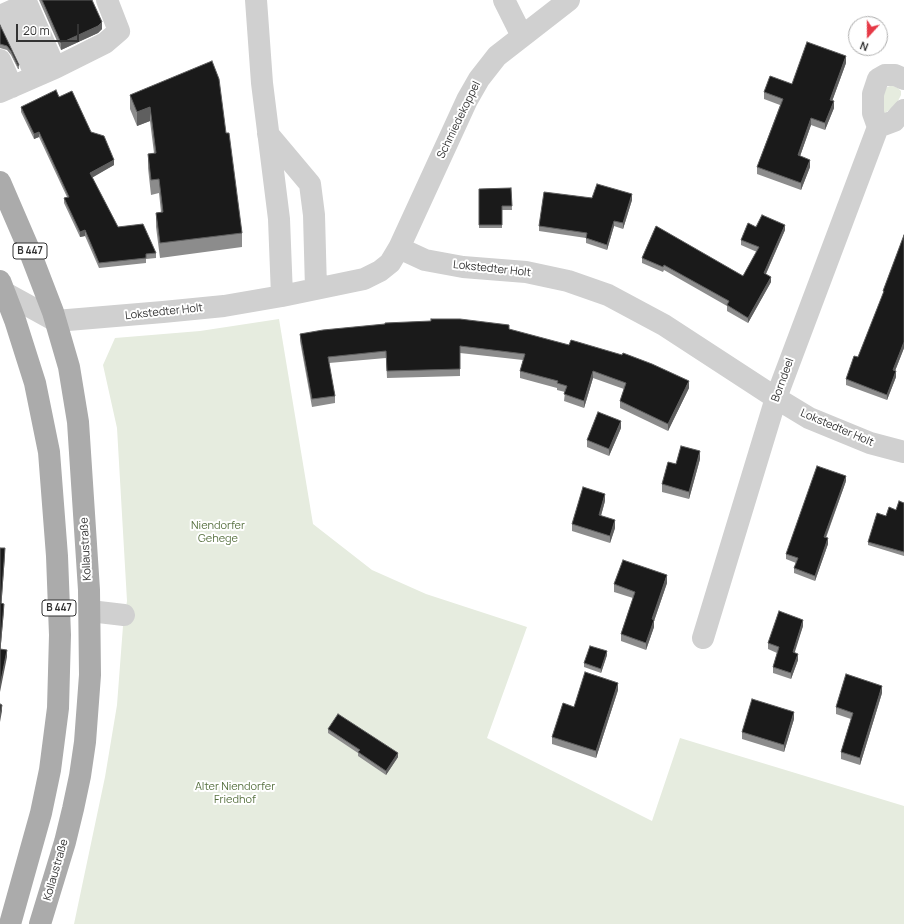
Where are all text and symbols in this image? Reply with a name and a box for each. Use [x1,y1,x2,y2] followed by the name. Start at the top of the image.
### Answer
[18,16,81,42] scale bar
[848,16,888,56] north arrow
[23,22,50,39] text: 20 m
[858,38,870,55] text: N
[435,79,483,161] street label: Schmiedekoppel
[13,243,47,259] road number: B 447
[452,258,532,280] street label: Lokstedter Holt
[124,301,204,323] street label: Lokstedter Holt
[769,356,797,404] street label: Borndeel
[798,407,876,449] street label: Lokstedter Holt
[78,517,94,581] street label: Kollaustraße
[191,519,245,545] park label: Niendorfer Gehege
[42,600,76,616] road number: B 447
[195,780,275,806] park label: Alter Niendorfer Friedhof
[41,838,71,902] street label: Kollaustraße

